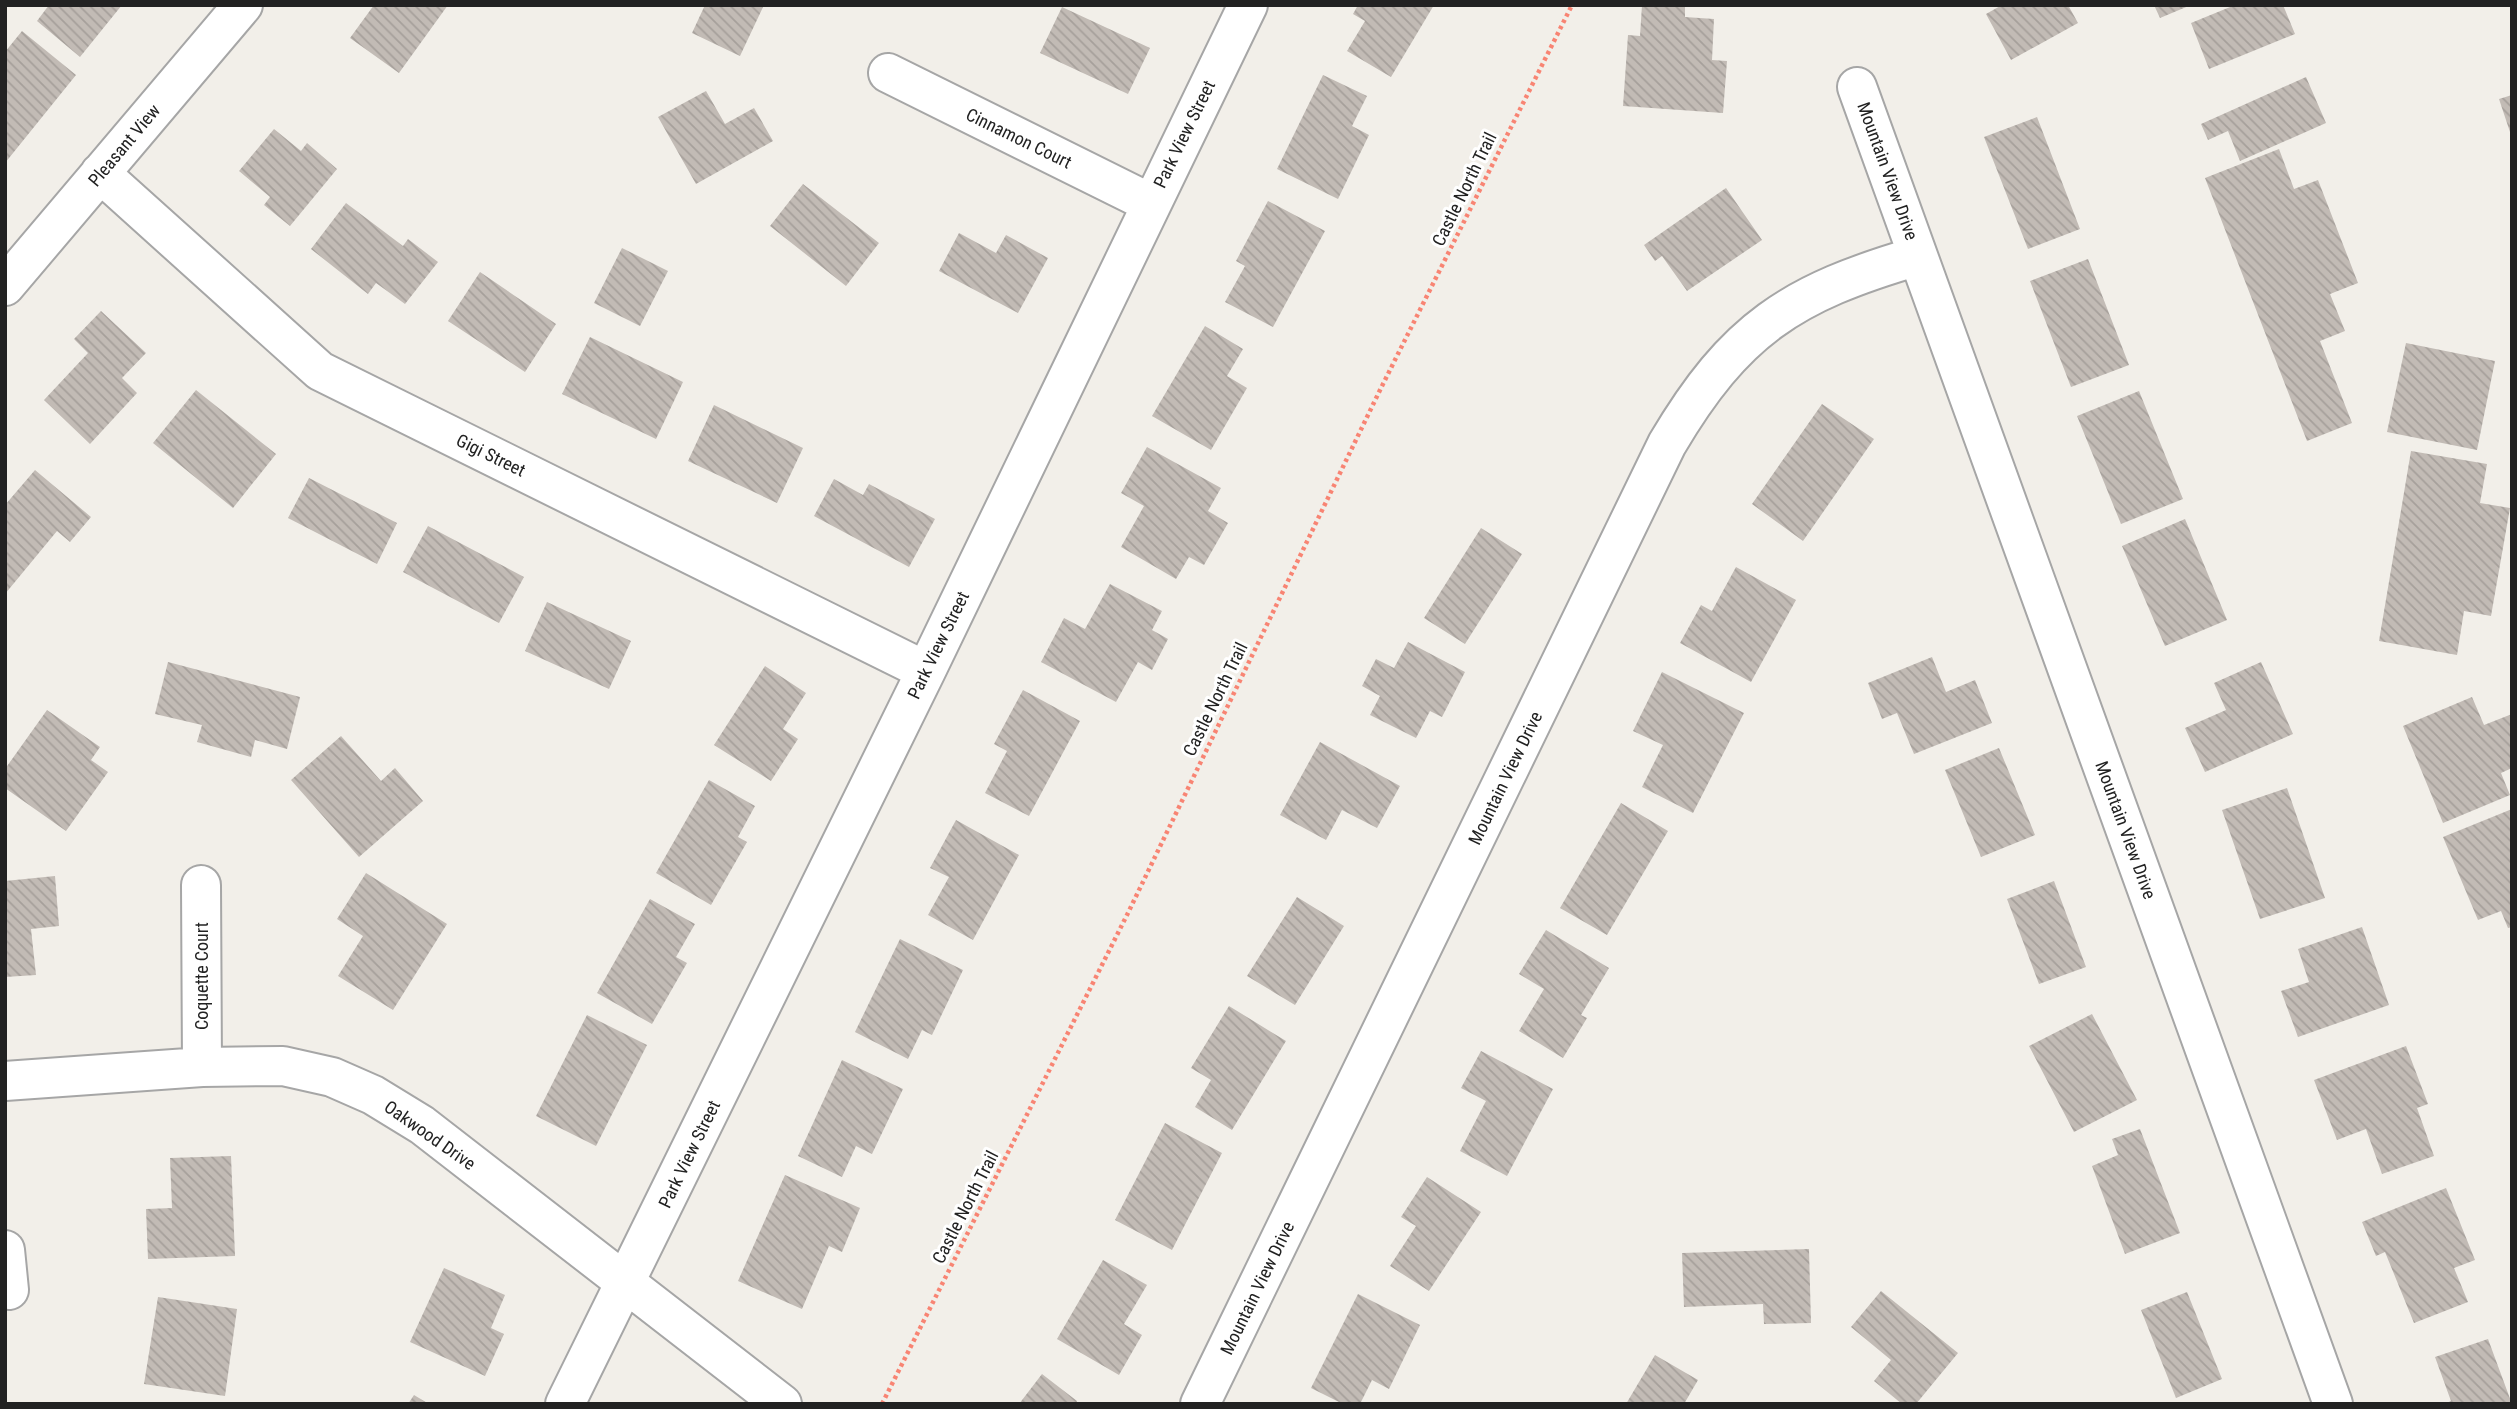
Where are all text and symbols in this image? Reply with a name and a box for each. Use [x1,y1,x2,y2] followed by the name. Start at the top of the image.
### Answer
[1149,77,1219,191] street label: Park View Street
[1853,99,1923,243] street label: Mountain View Drive
[84,100,165,190] street label: Pleasant View
[963,103,1075,173] street label: Cinnamon Court
[1427,129,1501,249] street label: Castle North Trail
[453,429,529,481] street label: Gigi Street
[903,588,973,702] street label: Park View Street
[1178,639,1252,759] street label: Castle North Trail
[1464,708,1546,848] street label: Mountain View Drive
[2091,758,2161,902] street label: Mountain View Drive
[191,922,212,1030] street label: Coquette Court
[380,1096,480,1174] street label: Oakwood Drive
[654,1097,724,1211] street label: Park View Street
[928,1147,1002,1267] street label: Castle North Trail
[1216,1218,1298,1358] street label: Mountain View Drive

